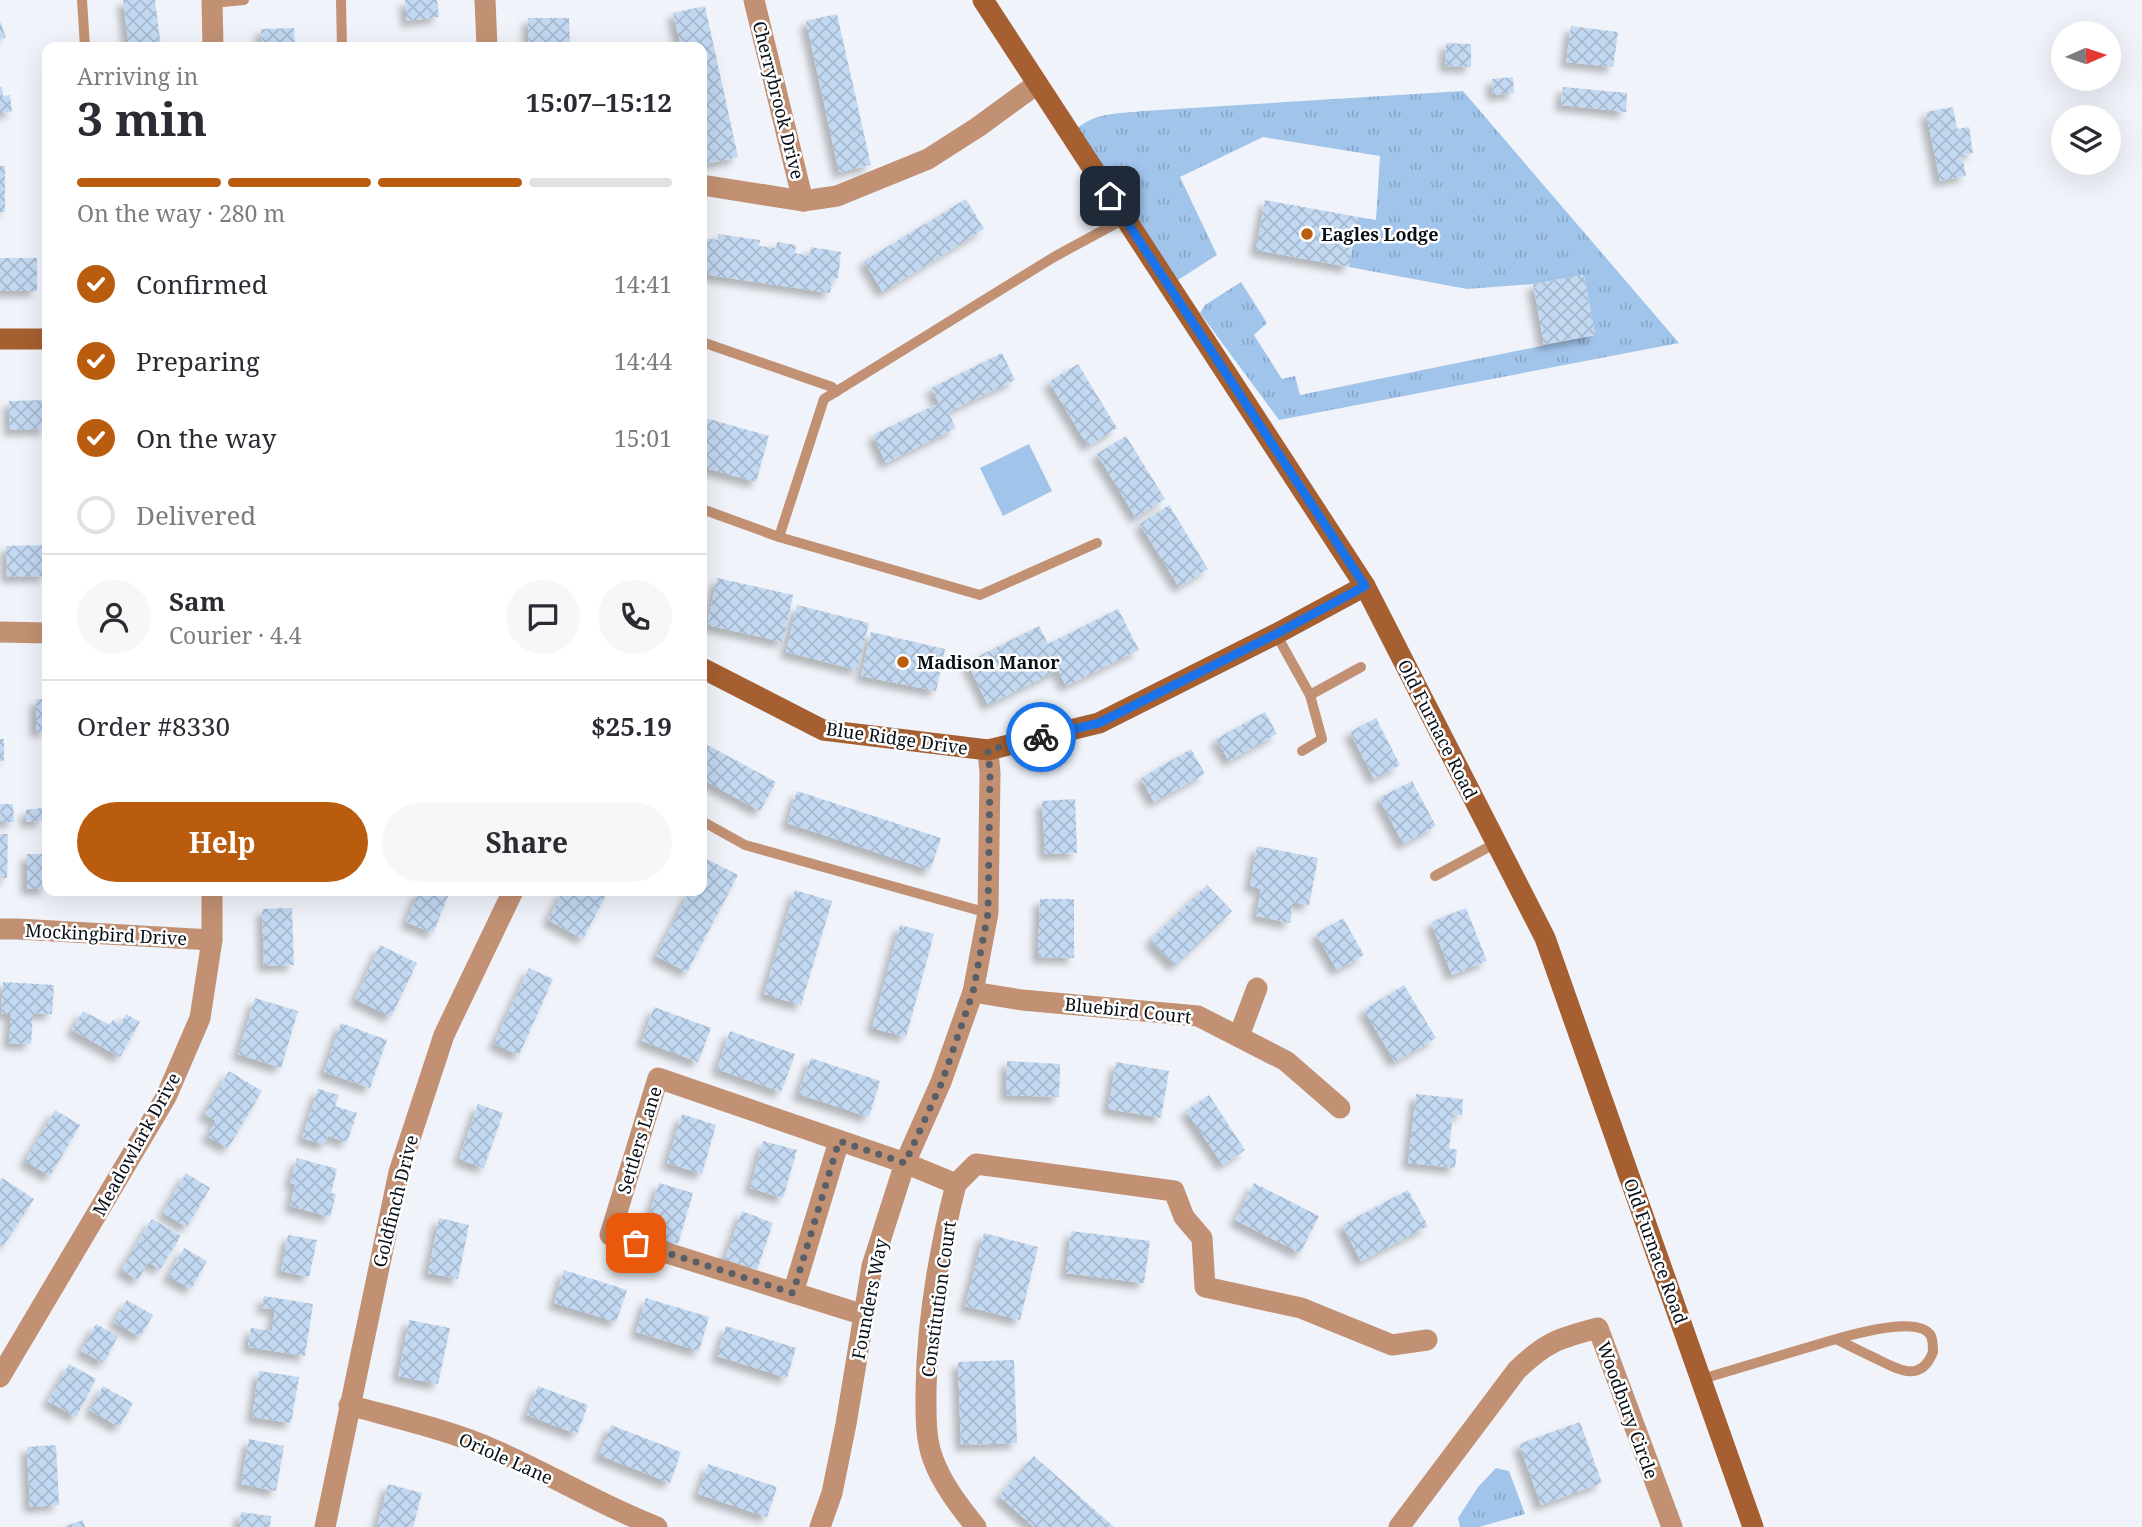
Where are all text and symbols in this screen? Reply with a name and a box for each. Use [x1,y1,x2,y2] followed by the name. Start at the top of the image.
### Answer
[748,18,810,182] street label: Cherrybrook Drive
[2051,21,2121,91] north arrow
[2051,21,2121,175] map controls
[77,60,198,92] text: Arriving in
[526,84,672,120] text: 15:07–15:12
[77,87,207,149] text: 3 min
[2051,105,2121,175] button: layers
[1080,166,1140,226] pin
[1091,177,1129,215] icon: home
[77,197,285,229] text: On the way · 280 m
[1321,222,1439,246] place label: Eagles Lodge
[1299,226,1315,242] marker: Eagles Lodge
[77,265,115,303] icon: check
[136,266,268,302] text: Confirmed
[614,268,672,300] text: 14:41
[77,342,115,380] icon: check
[136,343,260,379] text: Preparing
[614,345,672,377] text: 14:44
[77,419,115,457] icon: check
[136,420,276,456] text: On the way
[614,422,672,454] text: 15:01
[136,497,256,533] text: Delivered
[77,580,151,654] button: person
[506,580,580,654] button: chat
[598,580,672,654] button: phone
[169,583,225,619] text: Sam
[169,619,302,651] text: Courier · 4.4
[917,650,1060,674] place label: Madison Manor
[895,654,911,670] marker: Madison Manor
[1392,655,1484,803] street label: Old Furnace Road
[1006,702,1076,772] courier
[77,708,230,744] text: Order #8330
[591,708,672,744] text: $25.19
[824,716,970,760] street label: Blue Ridge Drive
[1022,718,1060,756] icon: bike
[77,802,368,882] button: Help
[382,802,672,882] button: Share
[24,918,188,950] street label: Mockingbird Drive
[1064,991,1192,1029] street label: Bluebird Court
[87,1068,185,1220] street label: Meadowlark Drive
[611,1083,667,1197] street label: Settlers Lane
[367,1132,423,1270] street label: Goldfinch Drive
[1618,1175,1694,1327] street label: Old Furnace Road
[606,1213,666,1273] pin
[915,1219,961,1379] street label: Constitution Court
[617,1224,655,1262] icon: bag
[846,1236,893,1362] street label: Founders Way
[1592,1338,1664,1482] street label: Woodbury Circle
[455,1427,557,1489] street label: Oriole Lane

